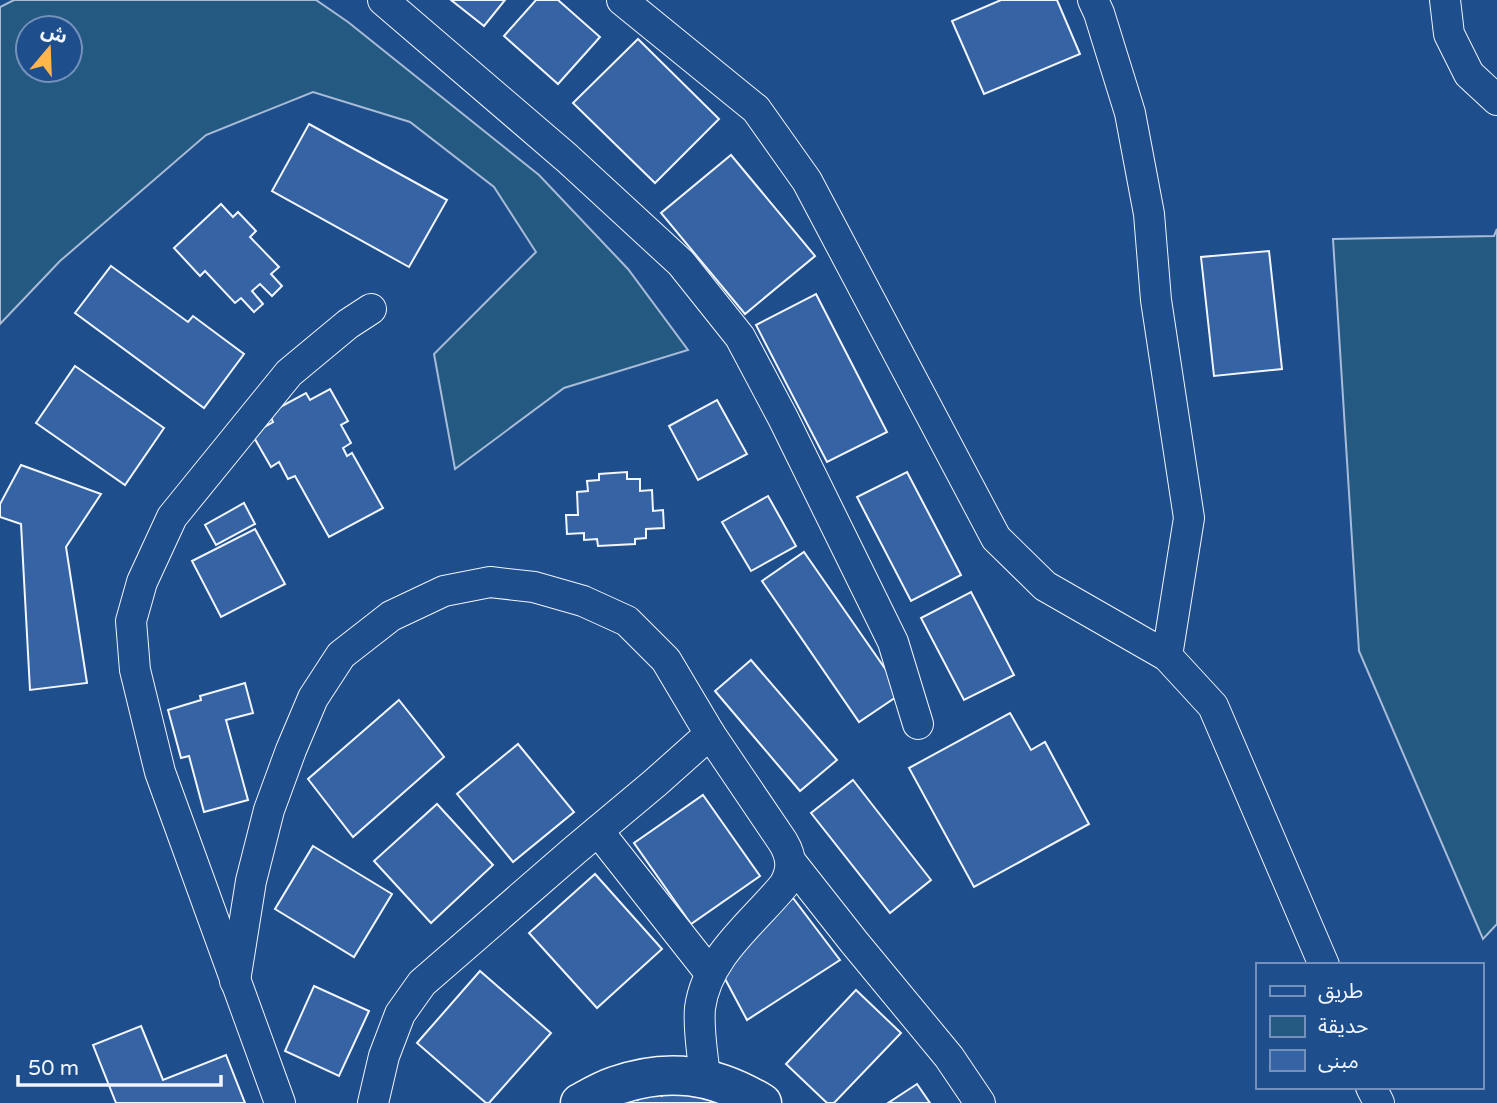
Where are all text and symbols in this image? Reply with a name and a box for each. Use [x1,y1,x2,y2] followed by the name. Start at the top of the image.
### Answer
[14,14,84,84] north arrow
[38,19,70,49] text: ش
[1256,963,1483,1089] legend
[1318,979,1363,1004] text: طريق
[1318,1014,1368,1039] text: حديقة
[18,1044,220,1088] scale bar
[1318,1049,1359,1074] text: مبنى
[28,1056,79,1081] text: 50 m

